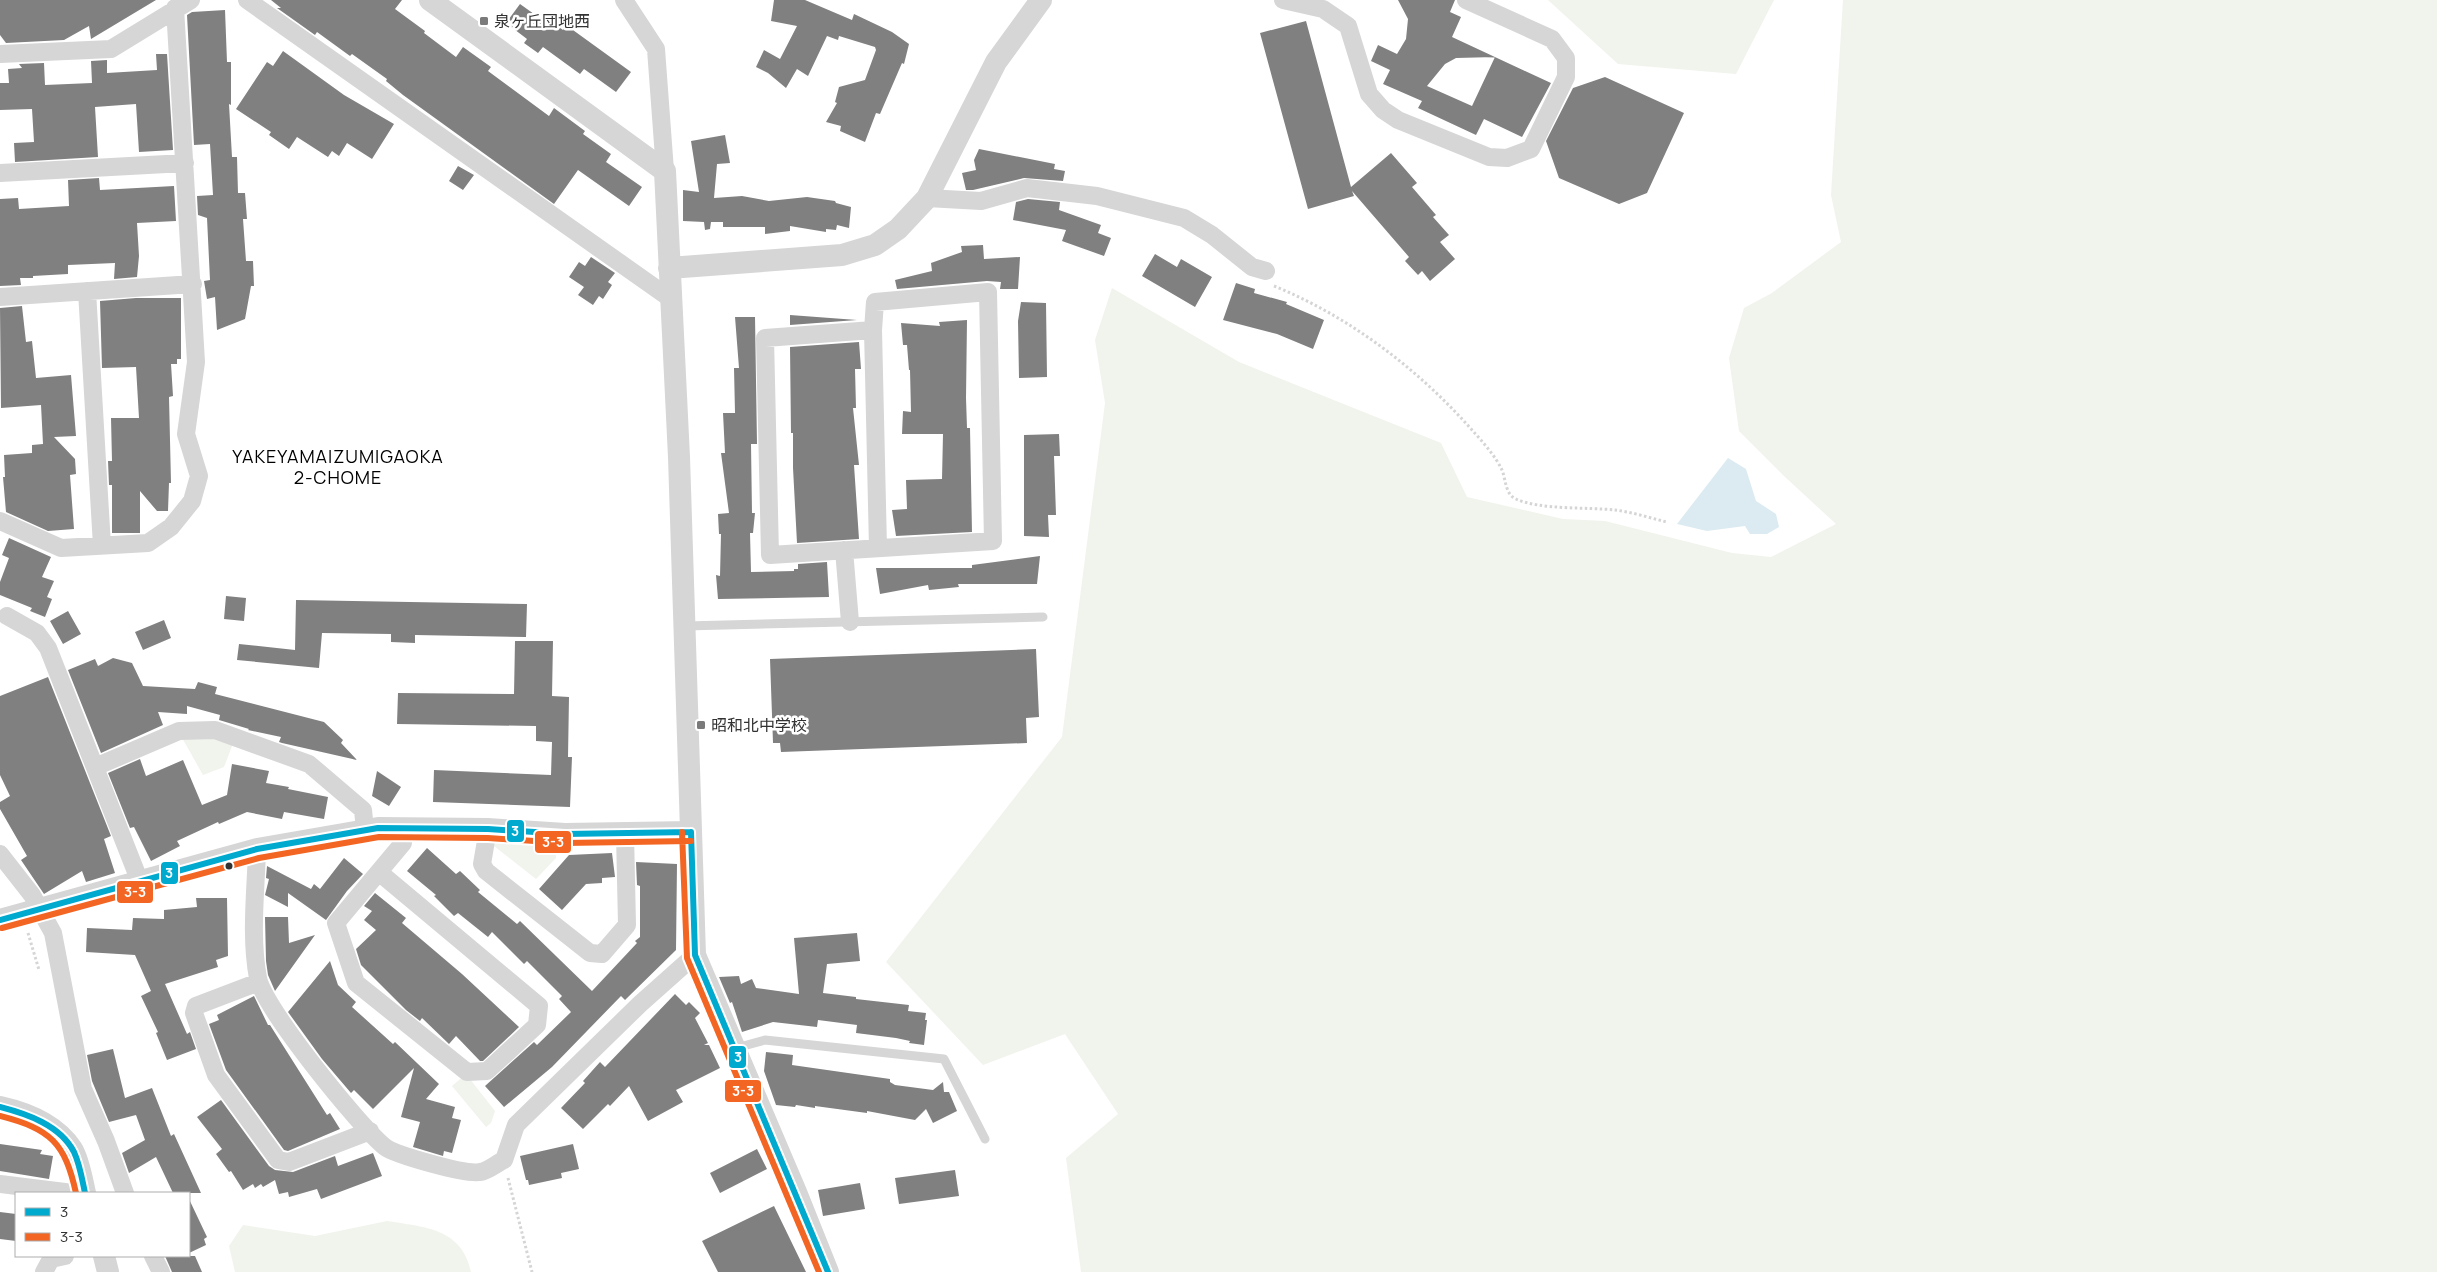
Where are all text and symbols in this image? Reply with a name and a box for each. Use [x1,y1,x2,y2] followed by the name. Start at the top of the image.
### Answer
[494,10,590,32] place label: 泉ヶ丘団地西
[478,15,490,27] marker: 泉ヶ丘団地西
[232,444,444,489] district label: YAKEYAMAIZUMIGAOKA 2-CHOME
[711,714,807,736] place label: 昭和北中学校
[695,719,707,731] marker: 昭和北中学校
[506,819,525,843] line badge: 3
[511,821,519,840] text: 3
[534,830,572,854] line badge: 3-3
[542,832,564,851] text: 3-3
[160,861,179,885] line badge: 3
[224,861,234,871] unlabelled marker
[165,863,173,882] text: 3
[116,880,154,904] line badge: 3-3
[124,882,146,901] text: 3-3
[728,1045,747,1069] line badge: 3
[734,1047,742,1066] text: 3
[724,1079,762,1103] line badge: 3-3
[732,1081,754,1100] text: 3-3
[15,1192,190,1257] legend
[60,1201,68,1222] text: 3
[60,1226,83,1247] text: 3-3

